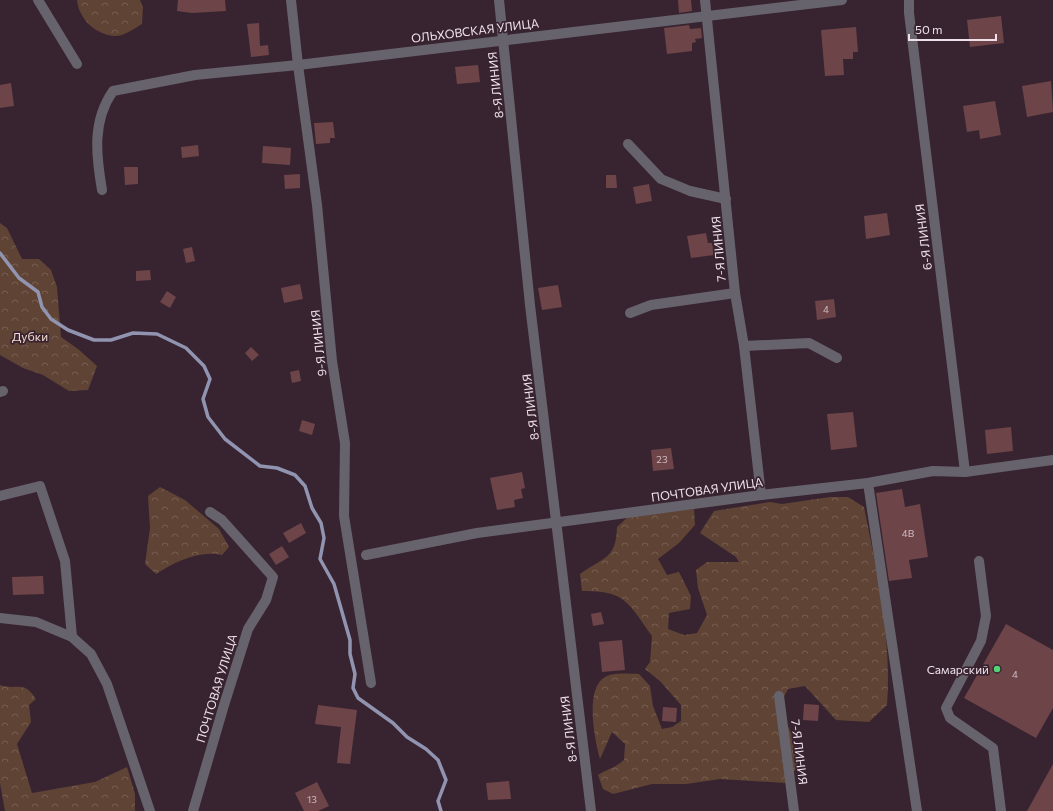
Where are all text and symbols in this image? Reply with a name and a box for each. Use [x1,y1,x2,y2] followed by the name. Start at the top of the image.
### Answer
[410,15,540,45] street label: ОЛЬХОВСКАЯ УЛИЦА
[909,16,996,42] scale bar
[915,22,943,36] text: 50 m
[485,51,505,119] street label: 8-Я ЛИНИЯ
[912,203,934,271] street label: 6-Я ЛИНИЯ
[708,216,728,282] street label: 7-Я ЛИНИЯ
[823,303,829,315] house number: 4
[308,309,328,377] street label: 9-Я ЛИНИЯ
[12,329,48,343] park label: Дубки
[519,373,541,441] street label: 8-Я ЛИНИЯ
[656,453,668,465] house number: 23
[650,474,764,504] street label: ПОЧТОВАЯ УЛИЦА
[902,527,915,539] house number: 4В
[193,632,239,744] street label: ПОЧТОВАЯ УЛИЦА
[927,662,989,676] place label: Самарский
[992,664,1002,674] marker: Самарский
[1012,668,1018,680] house number: 4
[557,695,579,763] street label: 8-Я ЛИНИЯ
[789,718,811,786] street label: 7-Я ЛИНИЯ
[307,793,317,805] house number: 13

